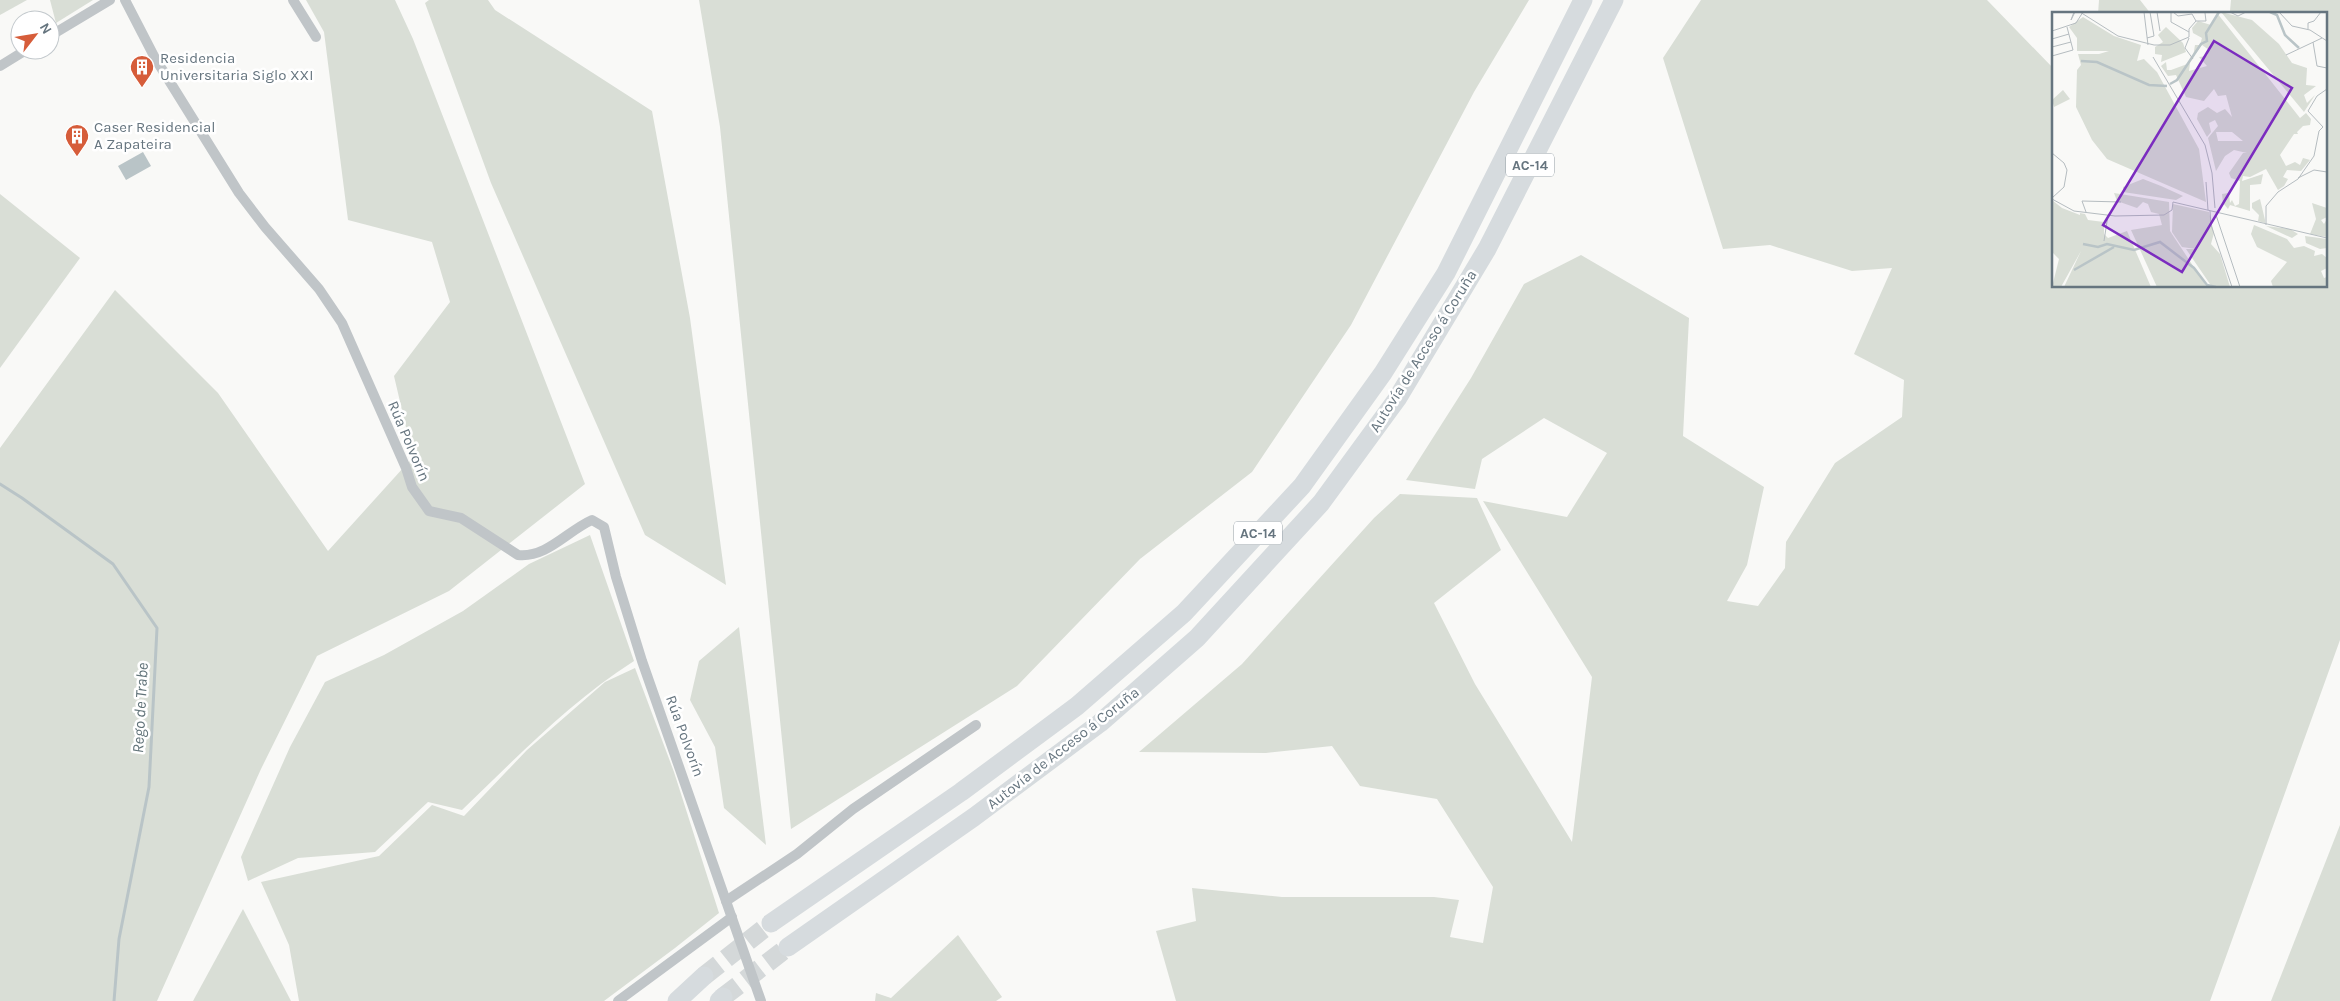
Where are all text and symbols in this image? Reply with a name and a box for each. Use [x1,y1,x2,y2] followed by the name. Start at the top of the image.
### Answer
[10,10,60,60] north arrow
[2052,12,2328,288] inset map
[36,20,56,37] text: N
[160,49,313,84] place label: Residencia Universitaria Siglo XXI
[129,54,155,88] building icon: Residencia Universitaria Siglo XXI
[94,118,216,153] place label: Caser Residencial A Zapateira
[64,123,90,157] building icon: Caser Residencial A Zapateira
[1506,154,1554,176] road number: AC-14
[1366,267,1480,435] street label: Autovía de Acceso á Coruña
[384,398,434,484] street label: Rúa Polvorín
[1234,522,1282,544] road number: AC-14
[128,662,152,754] water label: Rego de Trabe
[983,683,1143,813] street label: Autovía de Acceso á Coruña
[662,693,708,779] street label: Rúa Polvorín

